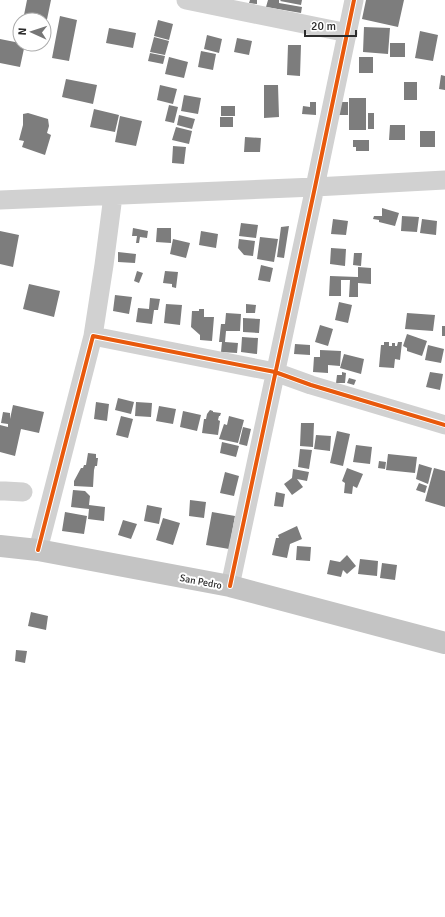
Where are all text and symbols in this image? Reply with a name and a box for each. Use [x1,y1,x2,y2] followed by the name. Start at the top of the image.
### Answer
[12,12,52,52] north arrow
[305,12,356,38] scale bar
[311,19,336,34] text: 20 m
[16,27,29,36] text: N
[179,572,223,592] street label: San Pedro

